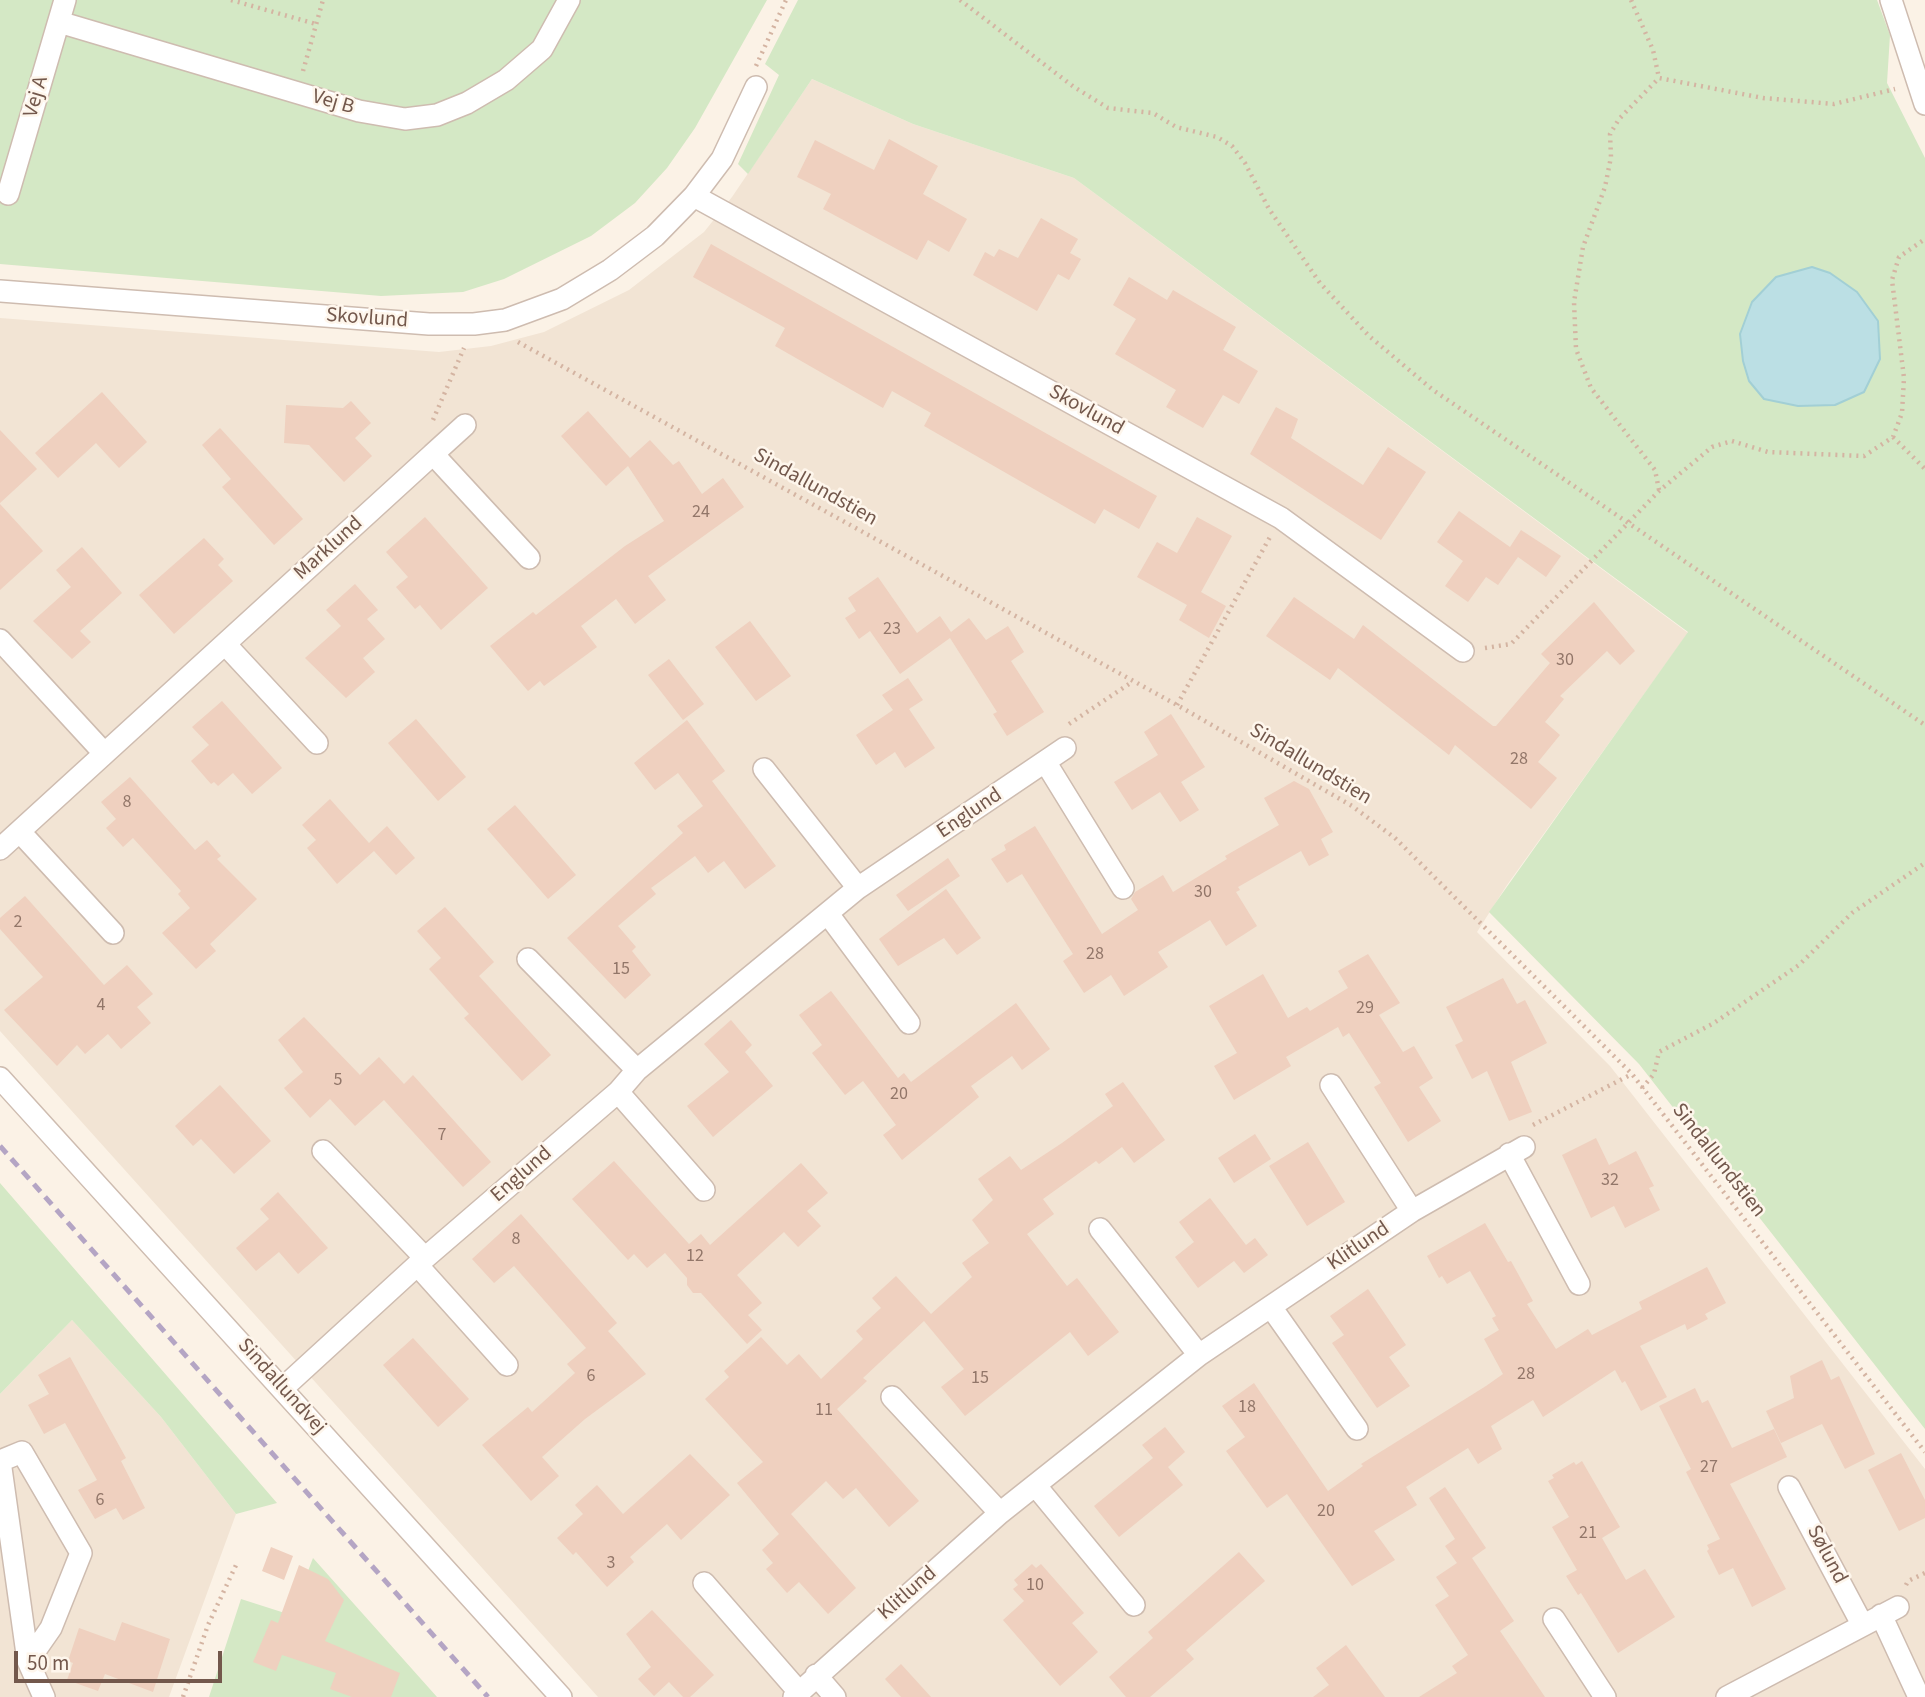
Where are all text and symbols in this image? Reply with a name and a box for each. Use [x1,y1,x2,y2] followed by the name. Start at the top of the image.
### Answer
[19,73,55,121] street label: Vej A
[309,85,357,121] street label: Vej B
[325,304,409,334] street label: Skovlund
[1044,380,1128,442] street label: Skovlund
[749,444,881,532] street label: Sindallundstien
[692,502,710,524] house number: 24
[290,512,368,586] street label: Marklund
[883,619,901,641] house number: 23
[1556,650,1574,672] house number: 30
[1244,719,1376,811] street label: Sindallundstien
[1510,749,1528,771] house number: 28
[933,783,1007,845] street label: Englund
[123,792,131,814] house number: 8
[1194,882,1212,904] house number: 30
[14,912,22,934] house number: 2
[1086,944,1104,966] house number: 28
[612,959,630,981] house number: 15
[97,995,105,1017] house number: 4
[1356,998,1374,1020] house number: 29
[334,1070,342,1092] house number: 5
[890,1084,908,1106] house number: 20
[1666,1099,1770,1223] street label: Sindallundstien
[438,1125,446,1147] house number: 7
[486,1142,558,1208] street label: Englund
[1601,1170,1619,1192] house number: 32
[1323,1217,1395,1277] street label: Klitlund
[512,1229,520,1251] house number: 8
[686,1246,704,1268] house number: 12
[231,1334,331,1440] street label: Sindallundvej
[1517,1364,1535,1386] house number: 28
[587,1366,595,1388] house number: 6
[971,1368,989,1390] house number: 15
[1238,1397,1256,1419] house number: 18
[815,1400,833,1422] house number: 11
[1700,1457,1718,1479] house number: 27
[96,1490,104,1512] house number: 6
[1317,1501,1335,1523] house number: 20
[1800,1521,1852,1589] street label: Sølund
[1579,1523,1597,1545] house number: 21
[607,1553,615,1575] house number: 3
[873,1562,943,1626] street label: Klitlund
[1026,1575,1044,1597] house number: 10
[18,1638,226,1682] scale bar
[27,1648,69,1678] text: 50 m

